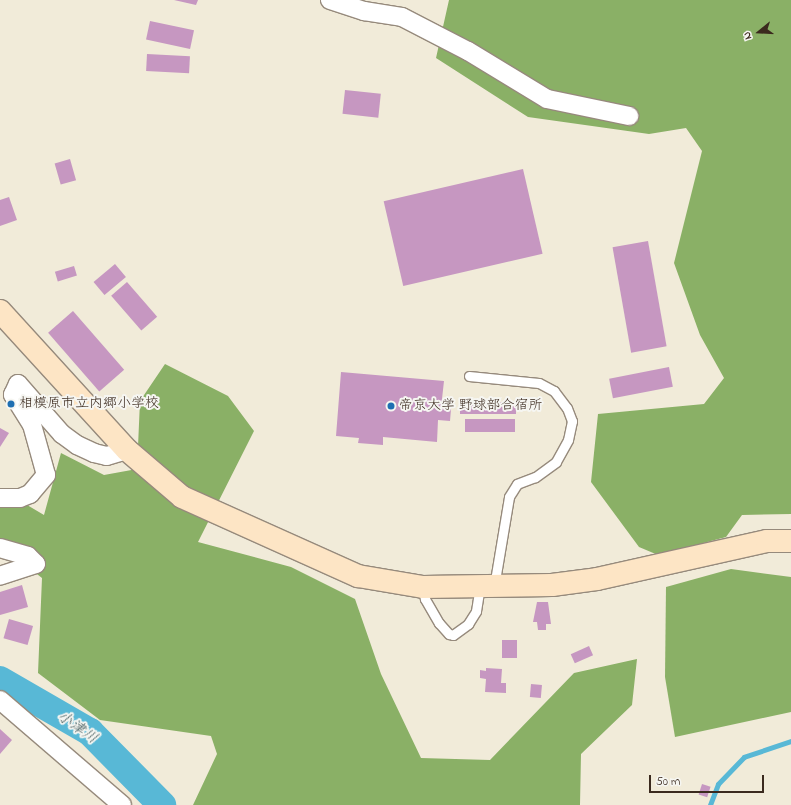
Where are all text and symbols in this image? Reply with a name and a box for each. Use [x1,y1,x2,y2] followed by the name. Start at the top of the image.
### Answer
[739,12,779,52] north arrow
[739,30,756,42] text: N
[19,396,159,412] place label: 相模原市立内郷小学校
[399,398,542,414] place label: 帝京大学 野球部合宿所
[6,399,16,409] marker: 相模原市立内郷小学校
[386,401,396,411] marker: 帝京大学 野球部合宿所
[53,708,101,748] water label: 小津川
[651,767,766,793] scale bar
[656,773,680,791] text: 50 m

